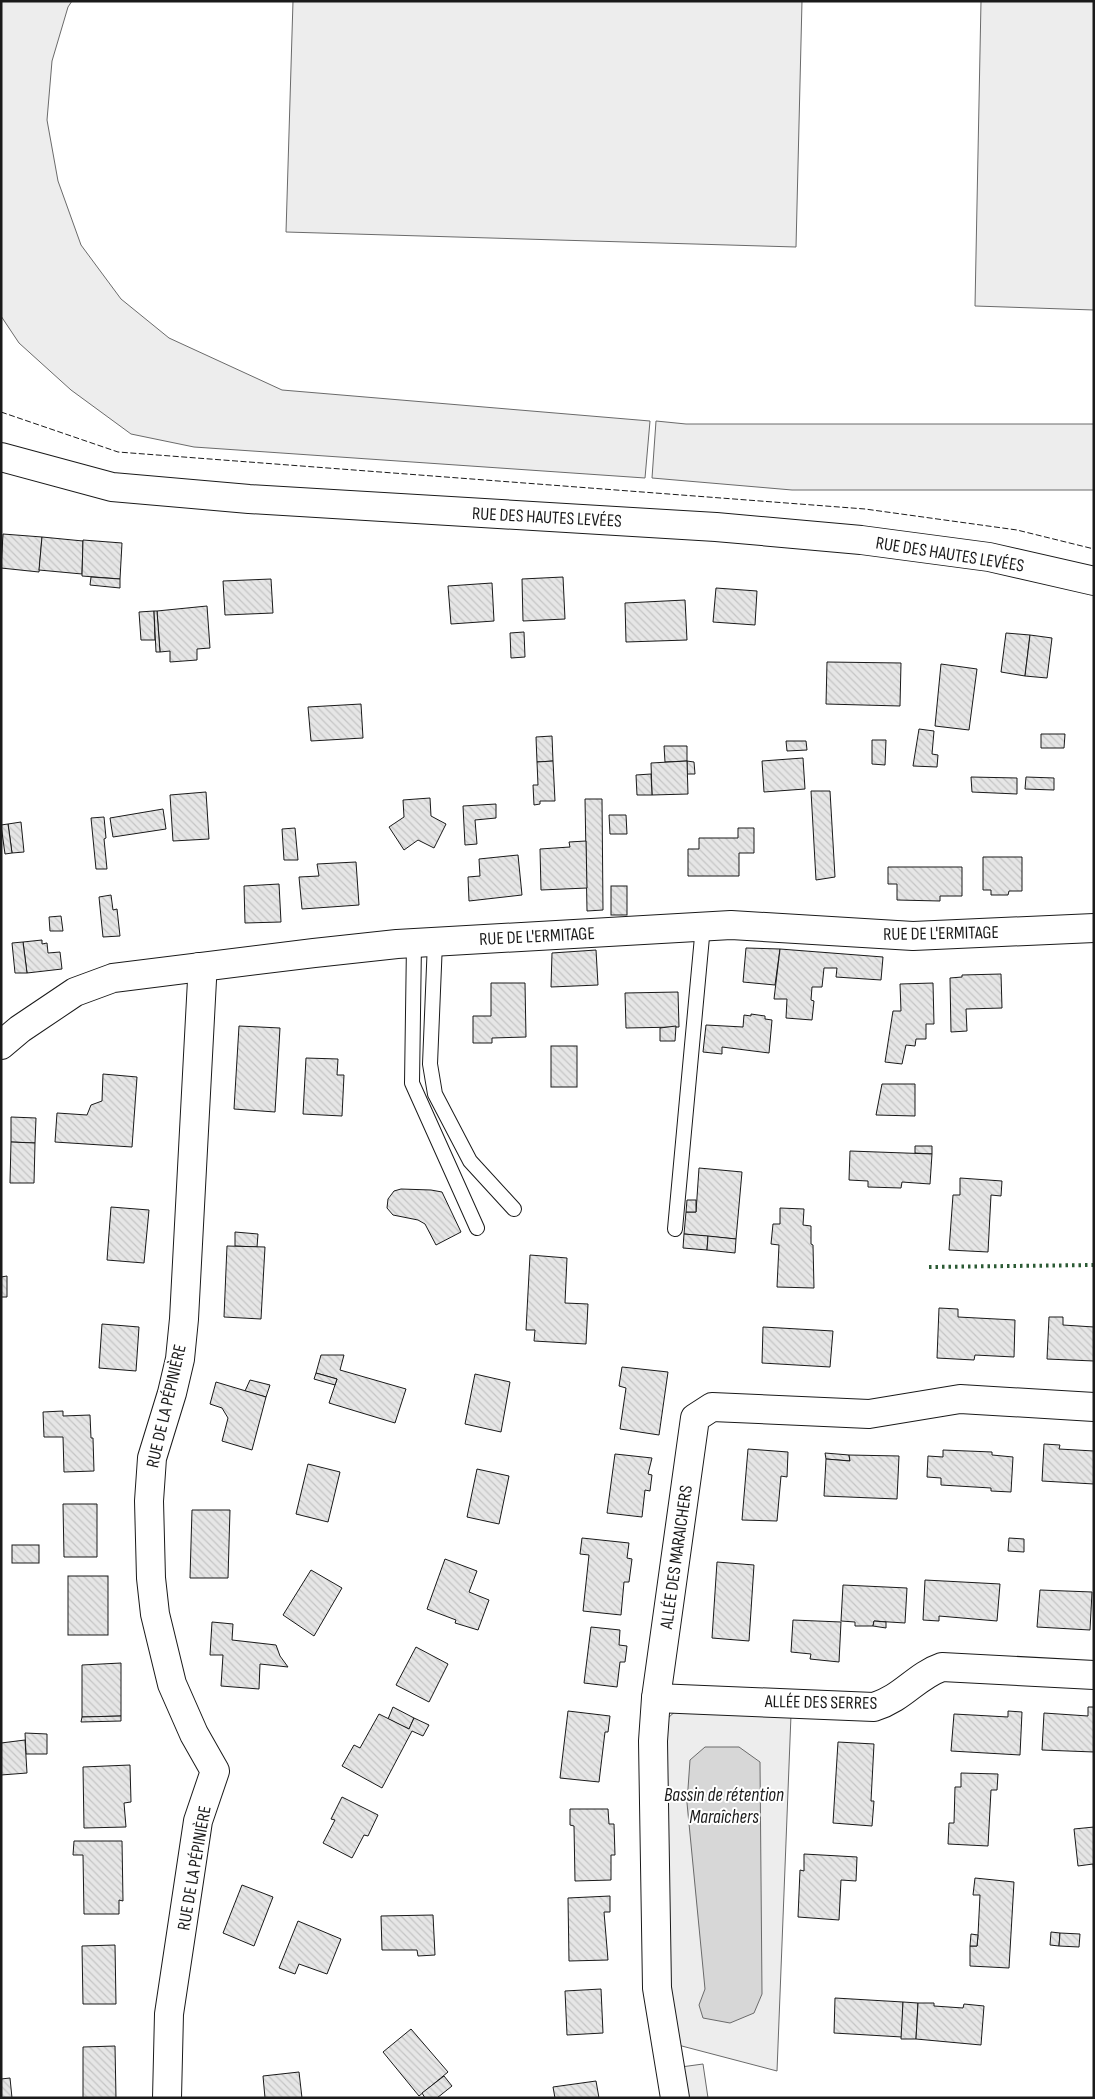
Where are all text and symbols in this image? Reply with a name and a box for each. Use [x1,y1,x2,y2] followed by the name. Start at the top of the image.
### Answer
[472,503,623,532] street label: RUE DES HAUTES LEVÉES
[874,532,1026,577] street label: RUE DES HAUTES LEVÉES
[883,922,999,945] street label: RUE DE L'ERMITAGE
[479,923,595,950] street label: RUE DE L'ERMITAGE
[142,1342,191,1470] street label: RUE DE LA PÉPINIÈRE
[656,1484,697,1631] street label: ALLÉE DES MARAICHERS
[764,1691,878,1714] street label: ALLÉE DES SERRES
[664,1784,784,1829] water label: Bassin de rétention Maraîchers
[173,1804,216,1932] street label: RUE DE LA PÉPINIÈRE

